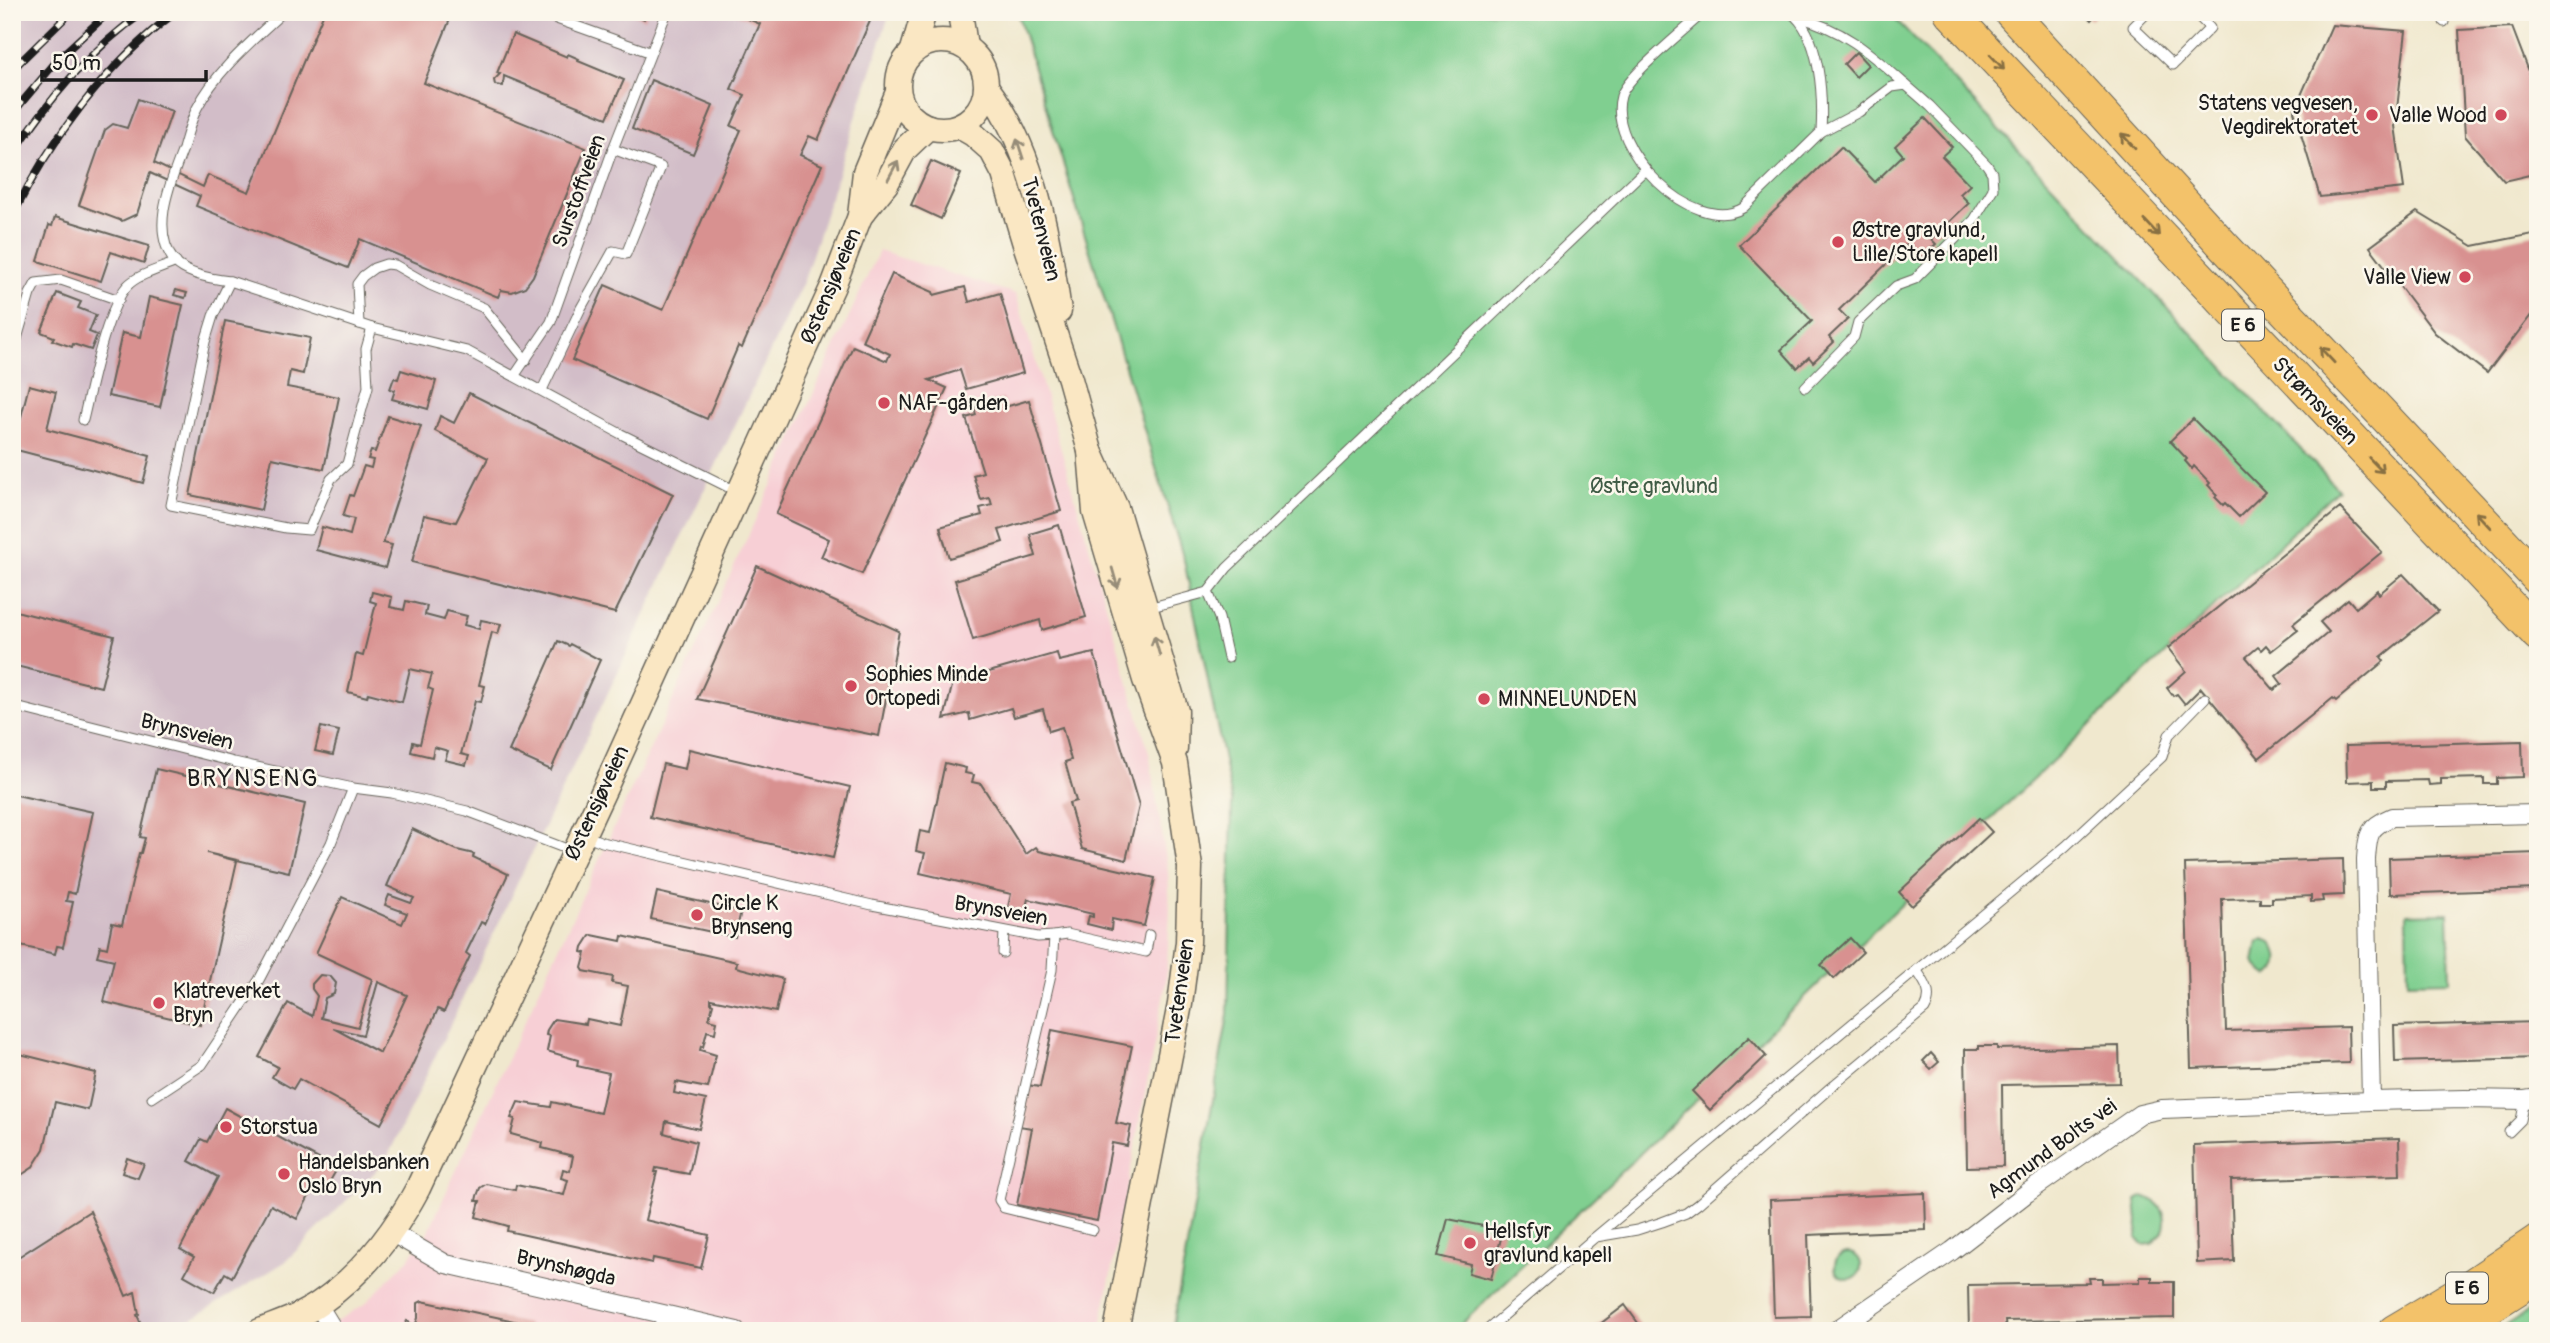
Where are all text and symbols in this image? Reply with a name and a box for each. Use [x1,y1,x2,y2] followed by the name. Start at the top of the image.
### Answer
[42,38,206,82] scale bar
[52,50,101,77] text: 50 m
[1989,53,2005,71] one-way arrow
[2198,90,2359,141] place label: Statens vegvesen, Vegdirektoratet
[2389,102,2487,129] place label: Valle Wood
[2364,107,2380,123] marker: Statens vegvesen, Vegdirektoratet
[2493,107,2509,123] marker: Valle Wood
[546,131,612,251] street label: Surstoffveien
[2120,132,2136,150] one-way arrow
[1013,138,1026,160] one-way arrow
[887,160,900,181] one-way arrow
[1015,174,1067,284] street label: Tvetenveien
[1852,217,1998,268] place label: Østre gravlund, Lille/Store kapell
[2144,219,2161,236] one-way arrow
[794,224,868,348] street label: Østensjøveien
[1830,234,1846,250] marker: Østre gravlund, Lille/Store kapell
[2363,264,2451,291] place label: Valle View
[2457,269,2473,285] marker: Valle View
[2222,310,2264,340] road number: E 6
[2319,346,2335,364] one-way arrow
[2266,351,2364,451] street label: Strømsveien
[898,390,1008,417] place label: NAF-gården
[876,395,892,411] marker: NAF-gården
[2368,456,2385,473] one-way arrow
[1590,473,1718,500] park label: Østre gravlund
[2475,511,2491,529] one-way arrow
[1109,567,1122,589] one-way arrow
[1149,635,1162,657] one-way arrow
[865,661,989,712] place label: Sophies Minde Ortopedi
[843,678,859,694] marker: Sophies Minde Ortopedi
[1498,686,1637,713] place label: MINNELUNDEN
[1476,691,1492,707] marker: MINNELUNDEN
[138,707,236,757] street label: Brynsveien
[559,741,635,865] street label: Østensjøveien
[187,764,319,793] district label: BRYNSENG
[952,889,1050,933] street label: Brynsveien
[711,890,793,941] place label: Circle K Brynseng
[689,907,705,923] marker: Circle K Brynseng
[1159,936,1201,1046] street label: Tvetenveien
[173,978,281,1029] place label: Klatreverket Bryn
[151,995,167,1011] marker: Klatreverket Bryn
[1982,1093,2123,1205] street label: Agmund Bolts vei
[240,1114,318,1141] place label: Storstua
[218,1119,234,1135] marker: Storstua
[298,1149,429,1200] place label: Handelsbanken Oslo Bryn
[276,1166,292,1182] marker: Handelsbanken Oslo Bryn
[1484,1218,1612,1269] place label: Hellsfyr gravlund kapell
[1462,1235,1478,1251] marker: Hellsfyr gravlund kapell
[514,1243,618,1293] street label: Brynshøgda
[2446,1272,2488,1304] road number: E 6

